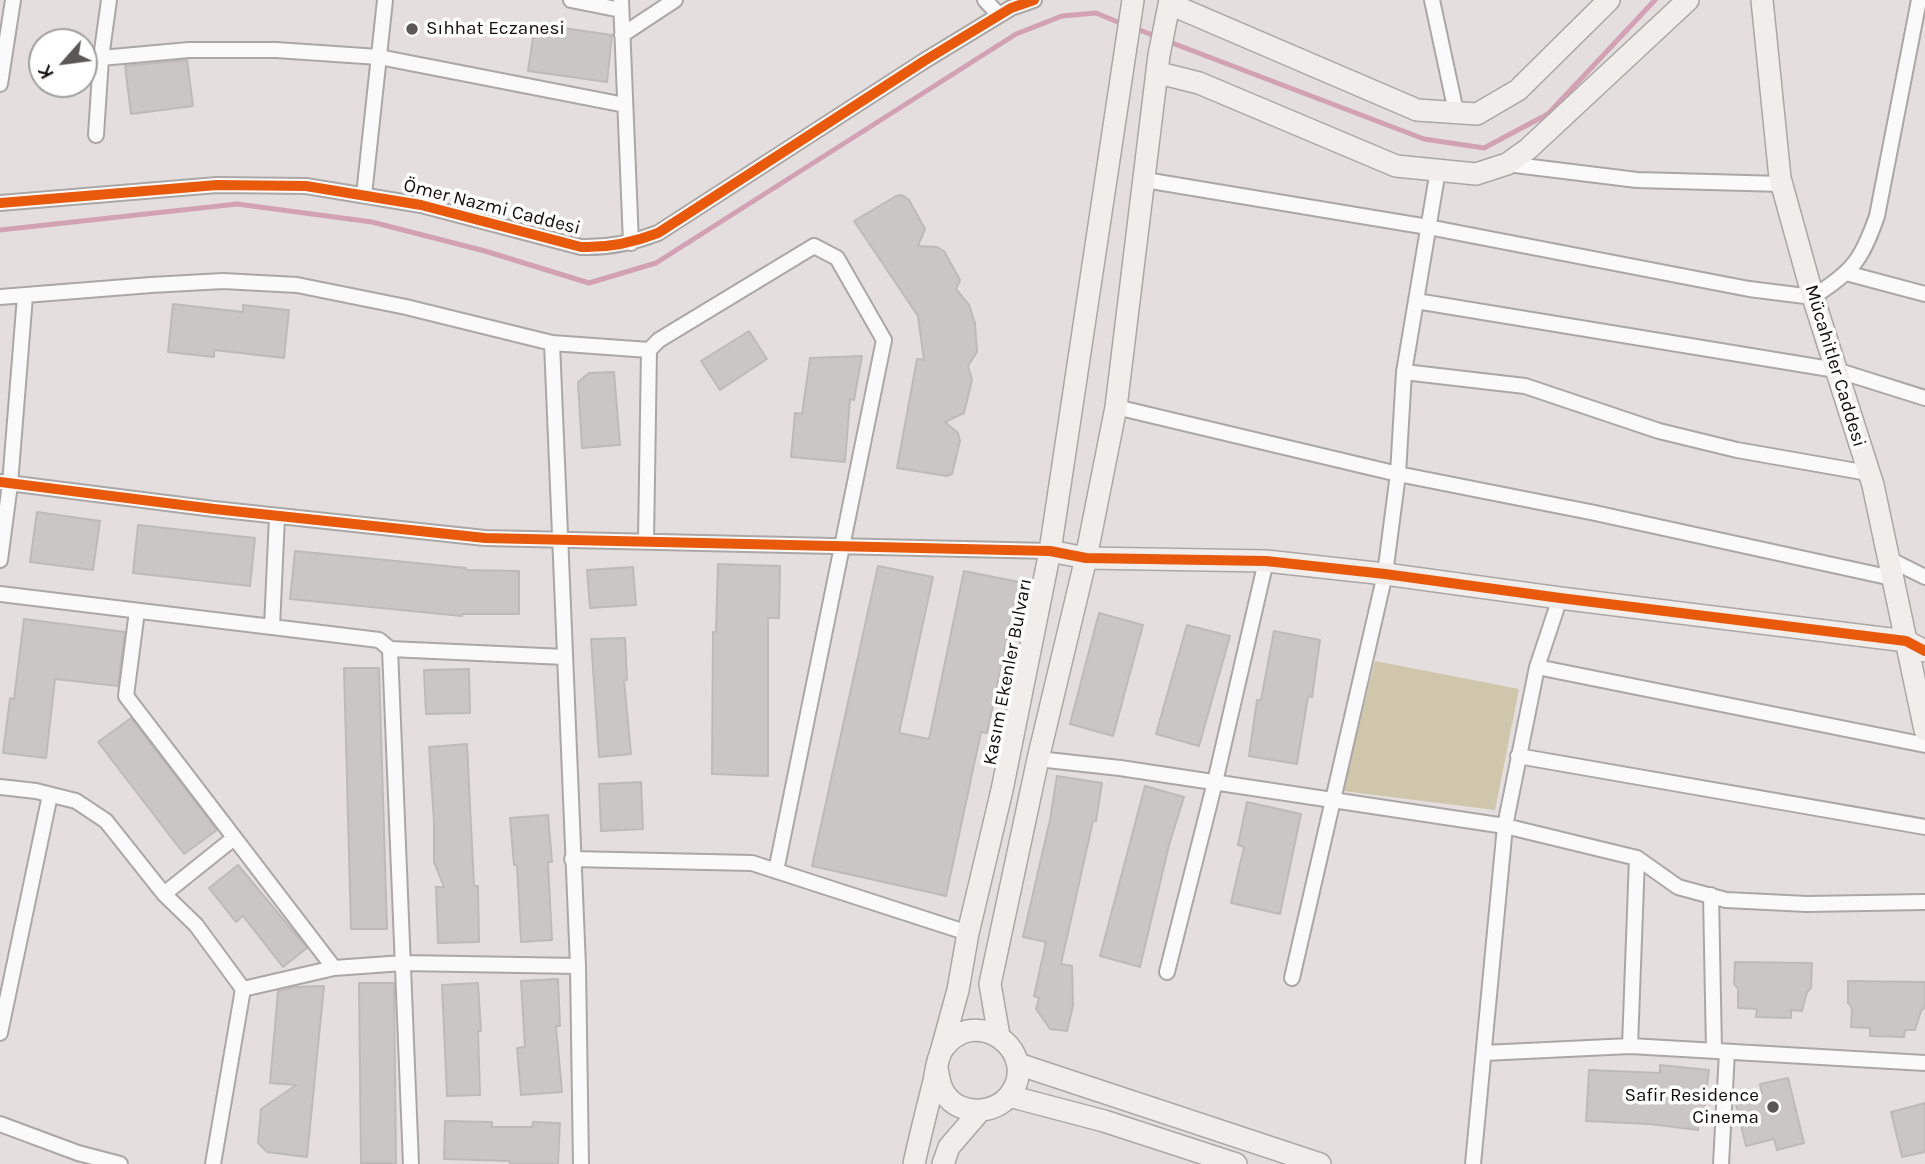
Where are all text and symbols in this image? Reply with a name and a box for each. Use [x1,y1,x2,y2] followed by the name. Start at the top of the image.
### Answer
[426,18,565,40] place label: Sıhhat Eczanesi
[404,21,420,37] marker: Sıhhat Eczanesi
[28,28,98,98] north arrow
[34,61,59,83] text: K
[401,174,583,240] street label: Ömer Nazmi Caddesi
[1799,282,1871,450] street label: Mücahitler Caddesi
[979,576,1037,768] street label: Kasım Ekenler Bulvarı
[1624,1085,1759,1129] place label: Safir Residence Cinema
[1765,1099,1781,1115] marker: Safir Residence Cinema

